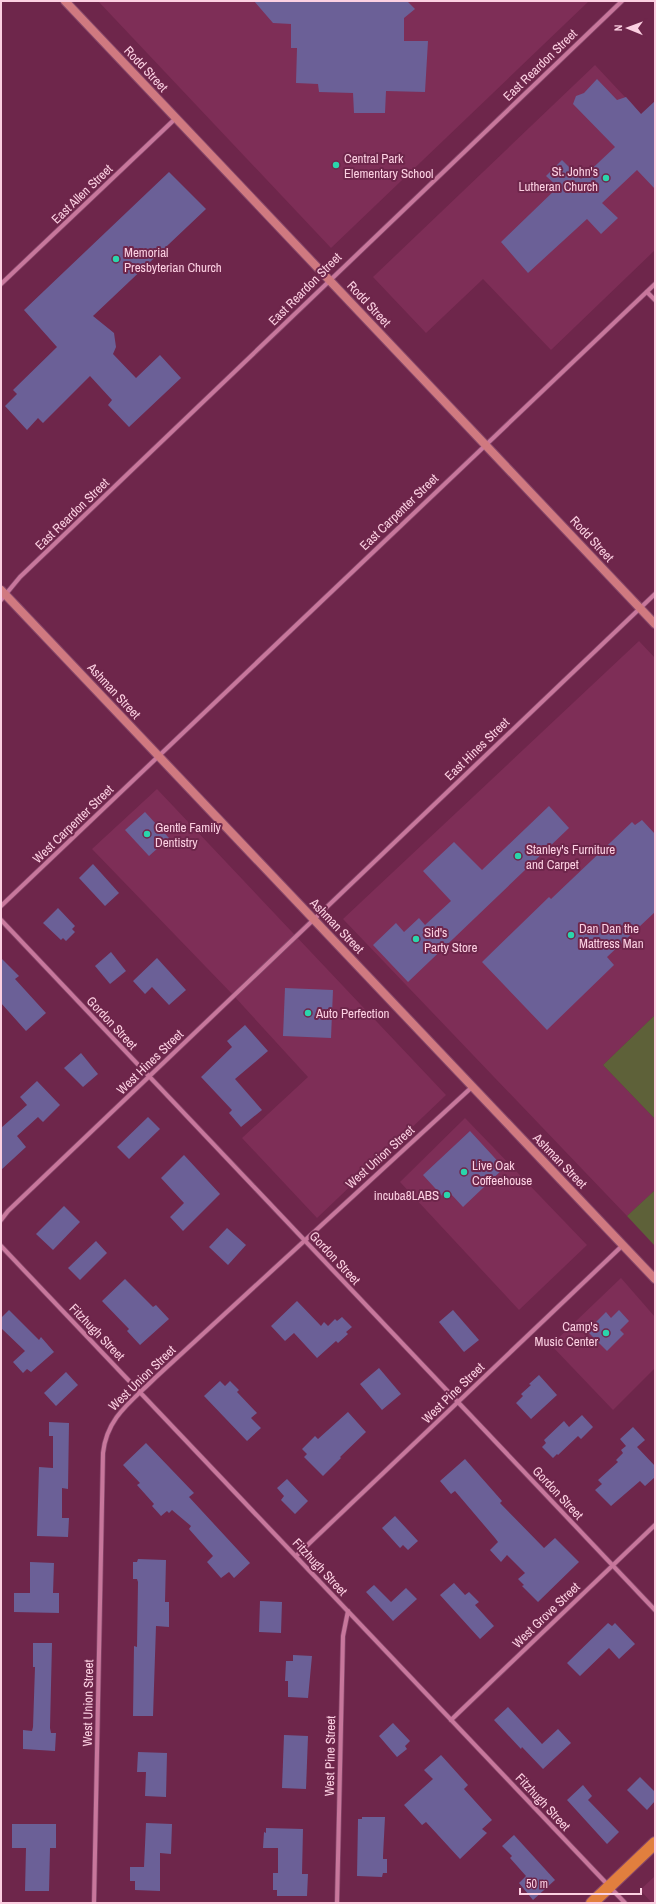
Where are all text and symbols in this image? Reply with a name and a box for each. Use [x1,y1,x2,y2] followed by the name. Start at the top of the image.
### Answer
[608,8,648,48] north arrow
[611,24,625,31] text: N
[499,25,581,105] street label: East Reardon Street
[120,42,172,96] street label: Rodd Street
[344,150,433,182] place label: Central Park Elementary School
[48,160,116,227] street label: East Allen Street
[331,160,341,170] marker: Central Park Elementary School
[519,163,598,195] place label: St. John's Lutheran Church
[601,173,611,183] marker: St. John's Lutheran Church
[124,244,222,276] place label: Memorial Presbyterian Church
[265,249,345,329] street label: East Reardon Street
[111,254,121,264] marker: Memorial Presbyterian Church
[343,277,395,331] street label: Rodd Street
[356,470,442,554] street label: East Carpenter Street
[31,474,113,554] street label: East Reardon Street
[566,512,618,566] street label: Rodd Street
[83,659,144,723] street label: Ashman Street
[441,714,513,784] street label: East Hines Street
[29,781,117,867] street label: West Carpenter Street
[155,819,222,851] place label: Gentle Family Dentistry
[142,829,152,839] marker: Gentle Family Dentistry
[526,841,615,873] place label: Stanley's Furniture and Carpet
[513,851,523,861] marker: Stanley's Furniture and Carpet
[306,894,368,957] street label: Ashman Street
[579,920,644,952] place label: Dan Dan the Mattress Man
[424,924,477,956] place label: Sid's Party Store
[566,930,576,940] marker: Dan Dan the Mattress Man
[411,934,421,944] marker: Sid's Party Store
[83,993,141,1053] street label: Gordon Street
[315,1005,390,1022] place label: Auto Perfection
[303,1008,313,1018] marker: Auto Perfection
[113,1026,187,1098] street label: West Hines Street
[342,1122,418,1192] street label: West Union Street
[529,1129,591,1192] street label: Ashman Street
[472,1157,532,1189] place label: Live Oak Coffeehouse
[459,1167,469,1177] marker: Live Oak Coffeehouse
[374,1187,439,1204] place label: incuba8LABS
[442,1190,452,1200] marker: incuba8LABS
[306,1228,364,1288] street label: Gordon Street
[66,1300,128,1364] street label: Fitzhugh Street
[535,1318,598,1350] place label: Camp's Music Center
[601,1328,611,1338] marker: Camp's Music Center
[105,1342,179,1414] street label: West Union Street
[418,1359,488,1427] street label: West Pine Street
[529,1463,587,1523] street label: Gordon Street
[289,1535,351,1599] street label: Fitzhugh Street
[509,1578,583,1652] street label: West Grove Street
[79,1659,97,1747] street label: West Union Street
[321,1716,339,1796] street label: West Pine Street
[512,1770,574,1834] street label: Fitzhugh Street
[520,1870,641,1896] scale bar
[526,1876,548,1892] text: 50 m

